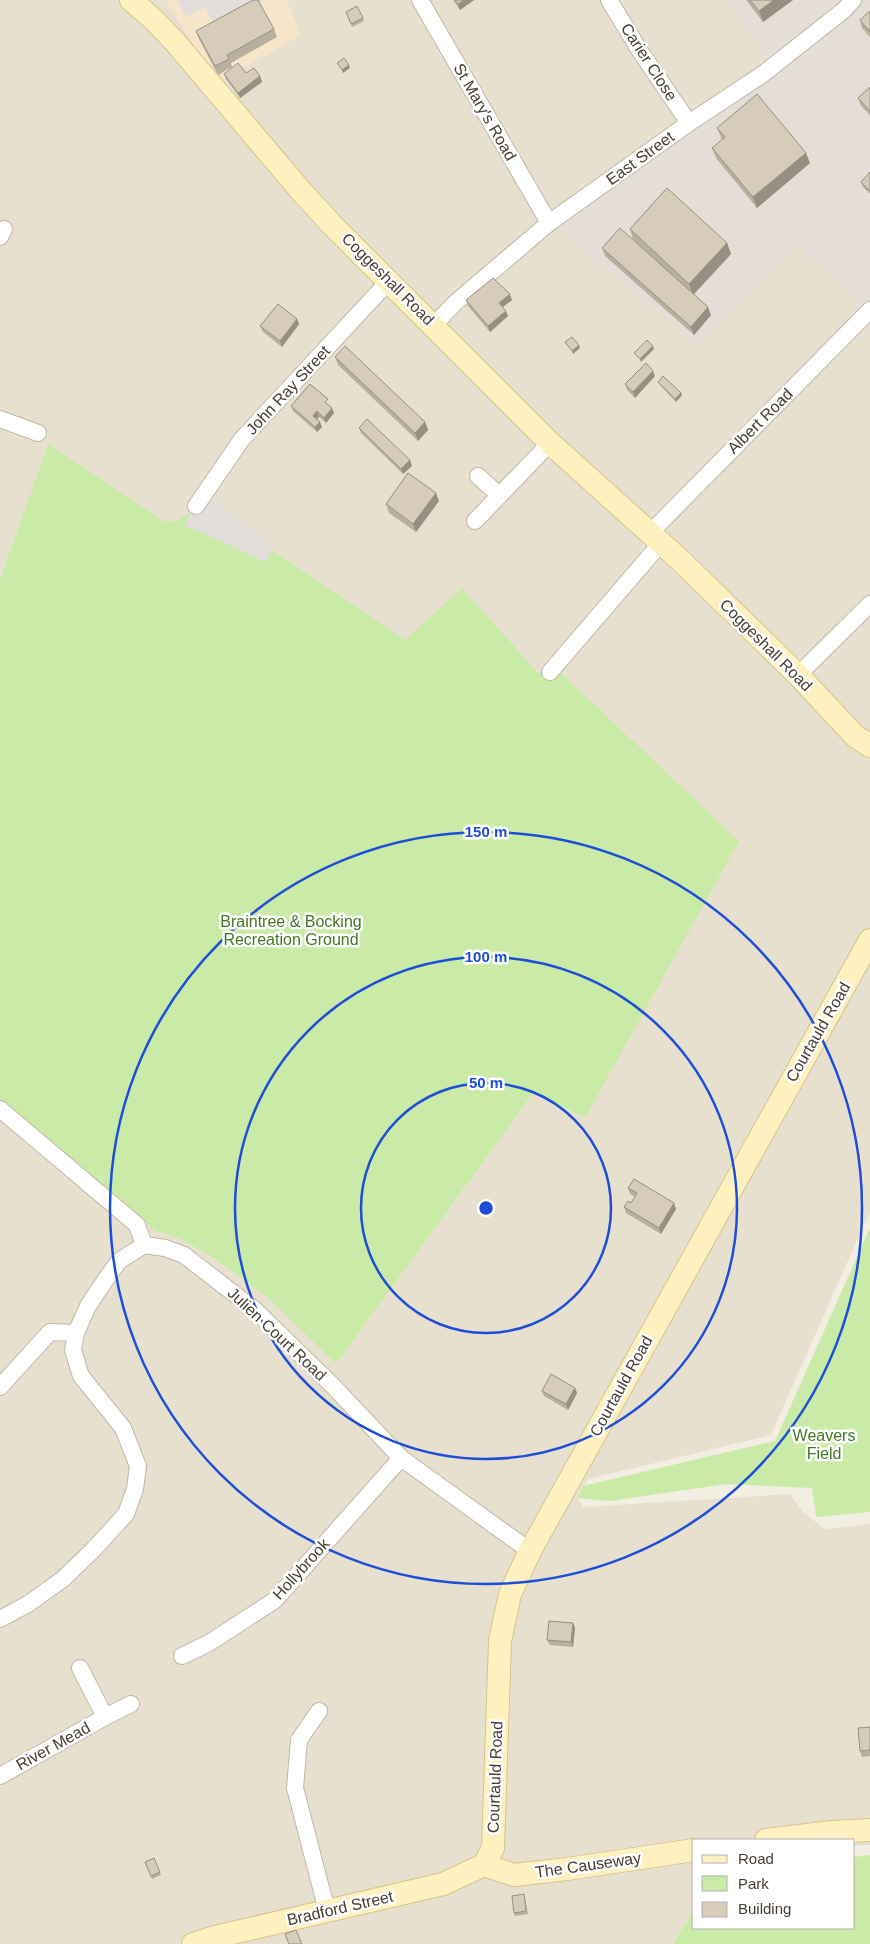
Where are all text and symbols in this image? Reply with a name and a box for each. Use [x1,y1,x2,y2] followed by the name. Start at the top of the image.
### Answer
[618,20,680,104] street label: Carier Close
[450,61,520,163] street label: St Mary's Road
[603,128,677,188] street label: East Street
[339,230,437,328] street label: Coggeshall Road
[243,342,334,438] street label: John Ray Street
[724,385,796,457] street label: Albert Road
[717,596,815,694] street label: Coggeshall Road
[465,823,507,840] text: 150 m
[220,913,362,948] park label: Braintree & Bocking Recreation Ground
[465,948,507,965] text: 100 m
[783,979,853,1085] street label: Courtauld Road
[469,1074,503,1091] text: 50 m
[477,1199,495,1217] centre of rings
[224,1284,330,1384] street label: Julien Court Road
[586,1333,656,1439] street label: Courtauld Road
[793,1427,855,1462] park label: Weavers Field
[269,1534,333,1603] street label: Hollybrook
[13,1719,93,1773] street label: River Mead
[485,1721,505,1833] street label: Courtauld Road
[692,1839,855,1929] legend
[534,1849,642,1881] street label: The Causeway
[738,1850,774,1867] text: Road
[738,1875,769,1892] text: Park
[285,1887,395,1928] street label: Bradford Street
[738,1900,791,1917] text: Building

